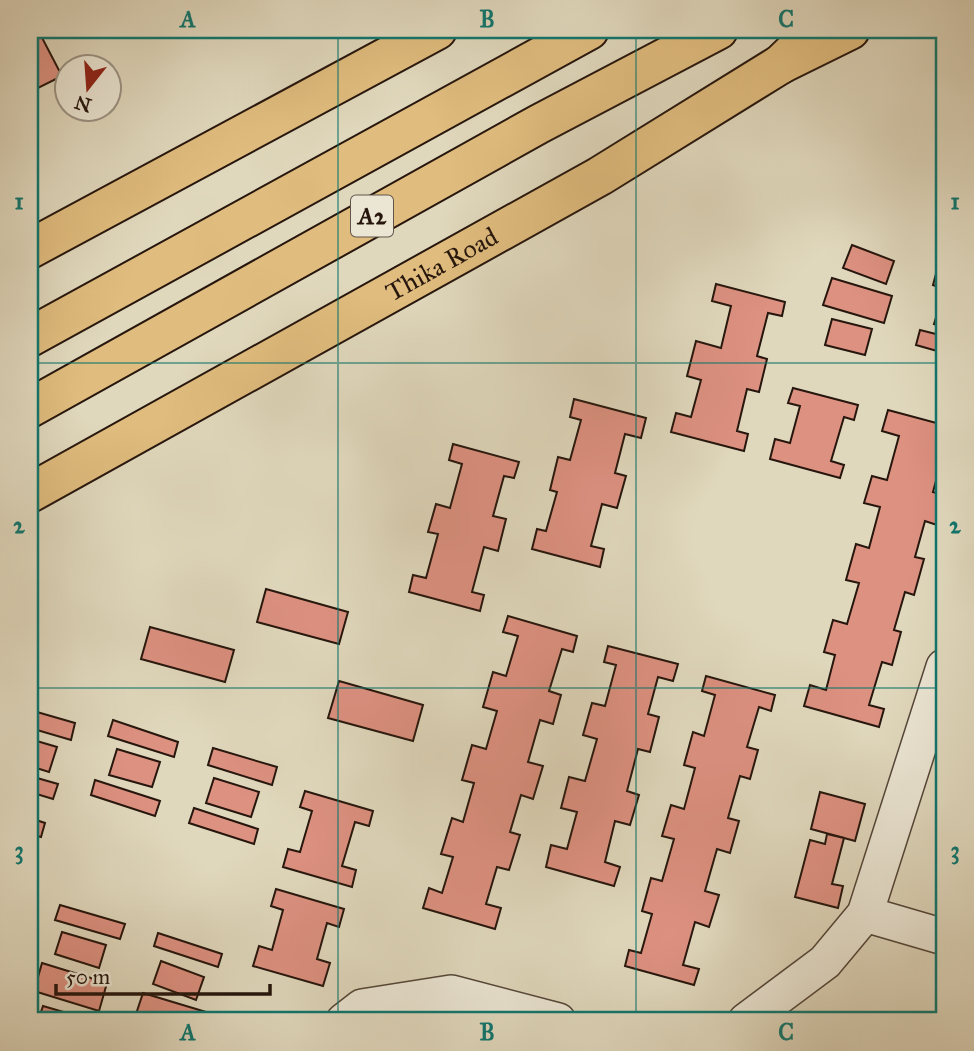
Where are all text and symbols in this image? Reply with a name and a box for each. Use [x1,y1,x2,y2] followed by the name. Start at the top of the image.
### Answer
[178,5,196,33] text: A
[479,5,495,33] text: B
[778,5,794,33] text: C
[52,52,122,122] north arrow
[72,90,94,117] text: N
[14,187,24,215] text: 1
[950,187,960,215] text: 1
[351,196,393,236] road number: A2
[380,220,503,308] street label: Thika Road
[13,511,25,539] text: 2
[949,511,961,539] text: 2
[14,836,24,865] text: 3
[950,836,960,865] text: 3
[56,953,270,997] scale bar
[66,964,111,990] text: 50 m
[178,1018,196,1046] text: A
[479,1018,495,1046] text: B
[778,1018,794,1046] text: C

